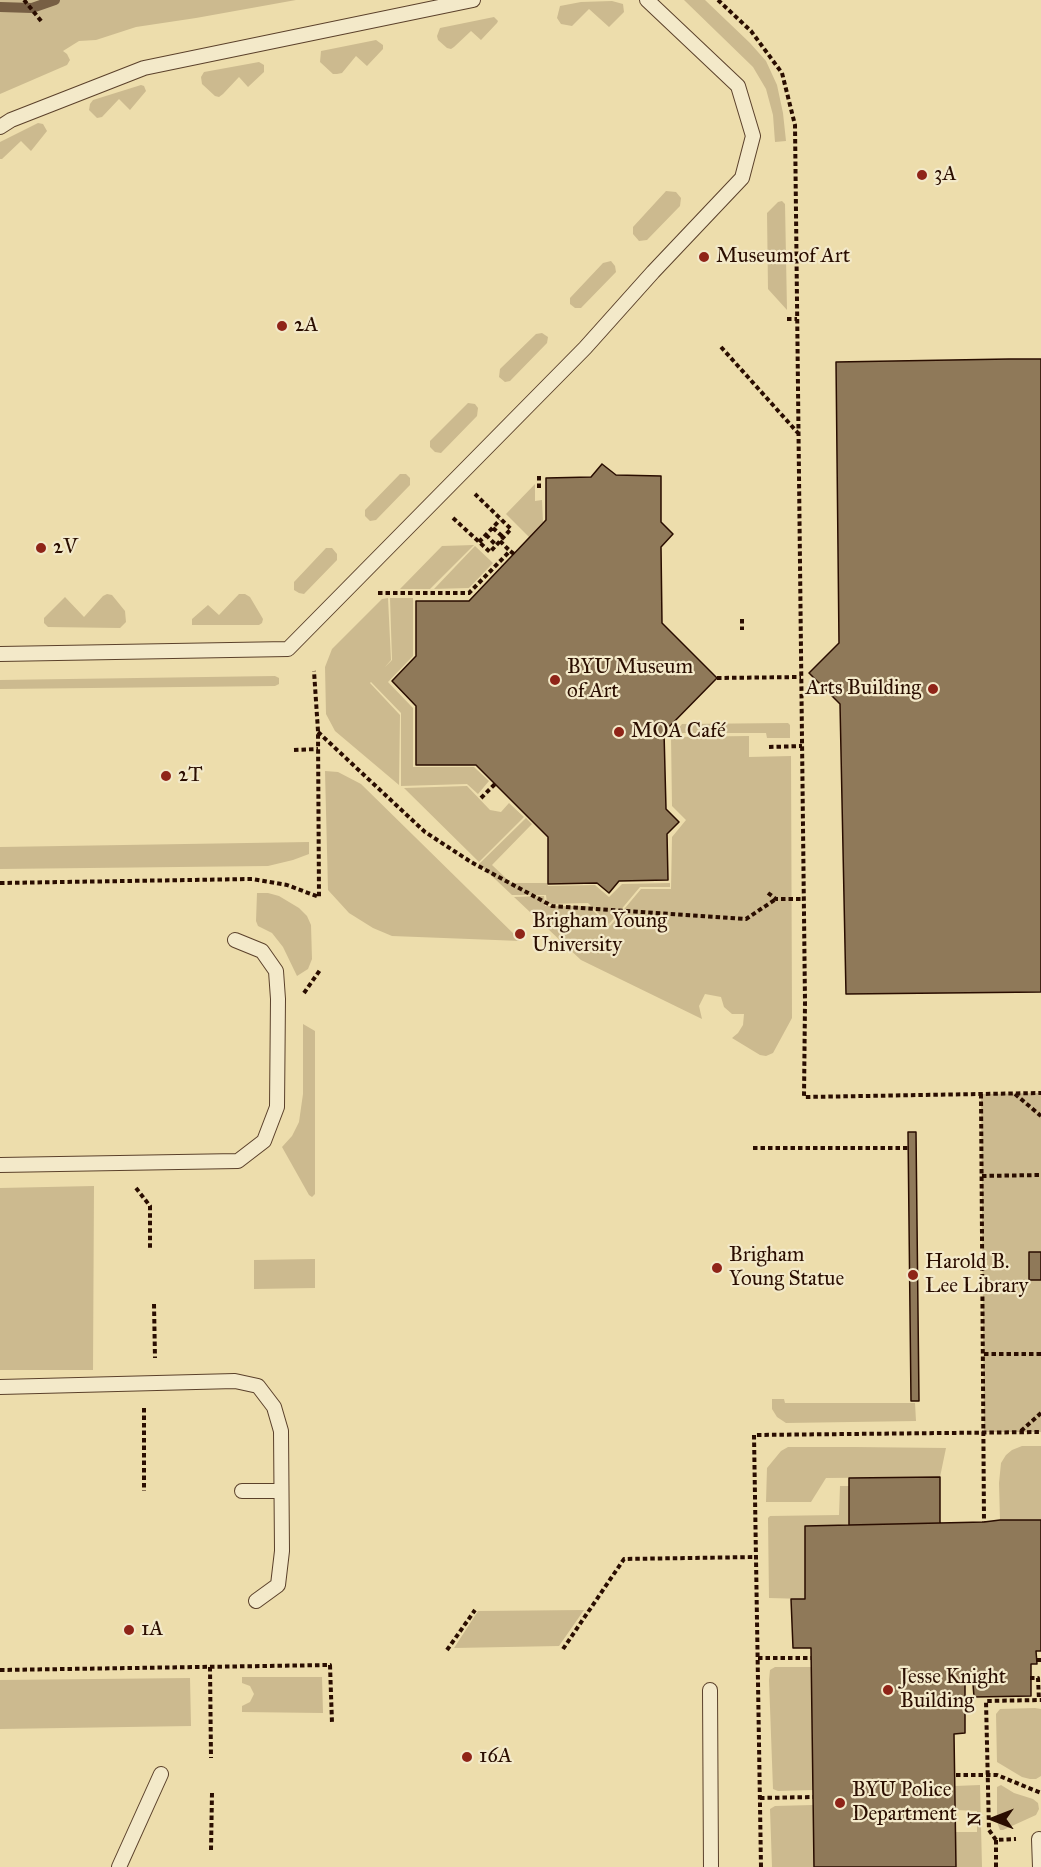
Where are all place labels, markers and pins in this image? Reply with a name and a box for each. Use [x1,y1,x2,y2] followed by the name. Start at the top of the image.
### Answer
[934,162,957,188] place label: 3A
[915,168,929,182] marker: 3A
[716,244,850,270] place label: Museum of Art
[697,250,711,264] marker: Museum of Art
[294,313,318,339] place label: 2A
[275,319,289,333] marker: 2A
[53,535,78,561] place label: 2V
[34,541,48,555] marker: 2V
[567,655,693,705] place label: BYU Museum of Art
[548,673,562,687] marker: BYU Museum of Art
[805,676,921,702] place label: Arts Building
[926,682,940,696] marker: Arts Building
[631,719,726,745] place label: MOA Café
[612,725,626,739] marker: MOA Café
[178,763,203,789] place label: 2T
[159,769,173,783] marker: 2T
[532,909,667,959] place label: Brigham Young University
[513,927,527,941] marker: Brigham Young University
[729,1243,844,1293] place label: Brigham Young Statue
[925,1250,1028,1300] place label: Harold B. Lee Library
[710,1261,724,1275] marker: Brigham Young Statue
[906,1268,920,1282] marker: Harold B. Lee Library
[141,1617,163,1643] place label: 1A
[122,1623,136,1637] marker: 1A
[900,1665,1006,1715] place label: Jesse Knight Building
[881,1683,895,1697] marker: Jesse Knight Building
[479,1744,512,1770] place label: 16A
[460,1750,474,1764] marker: 16A
[852,1778,957,1828] place label: BYU Police Department
[833,1796,847,1810] marker: BYU Police Department

